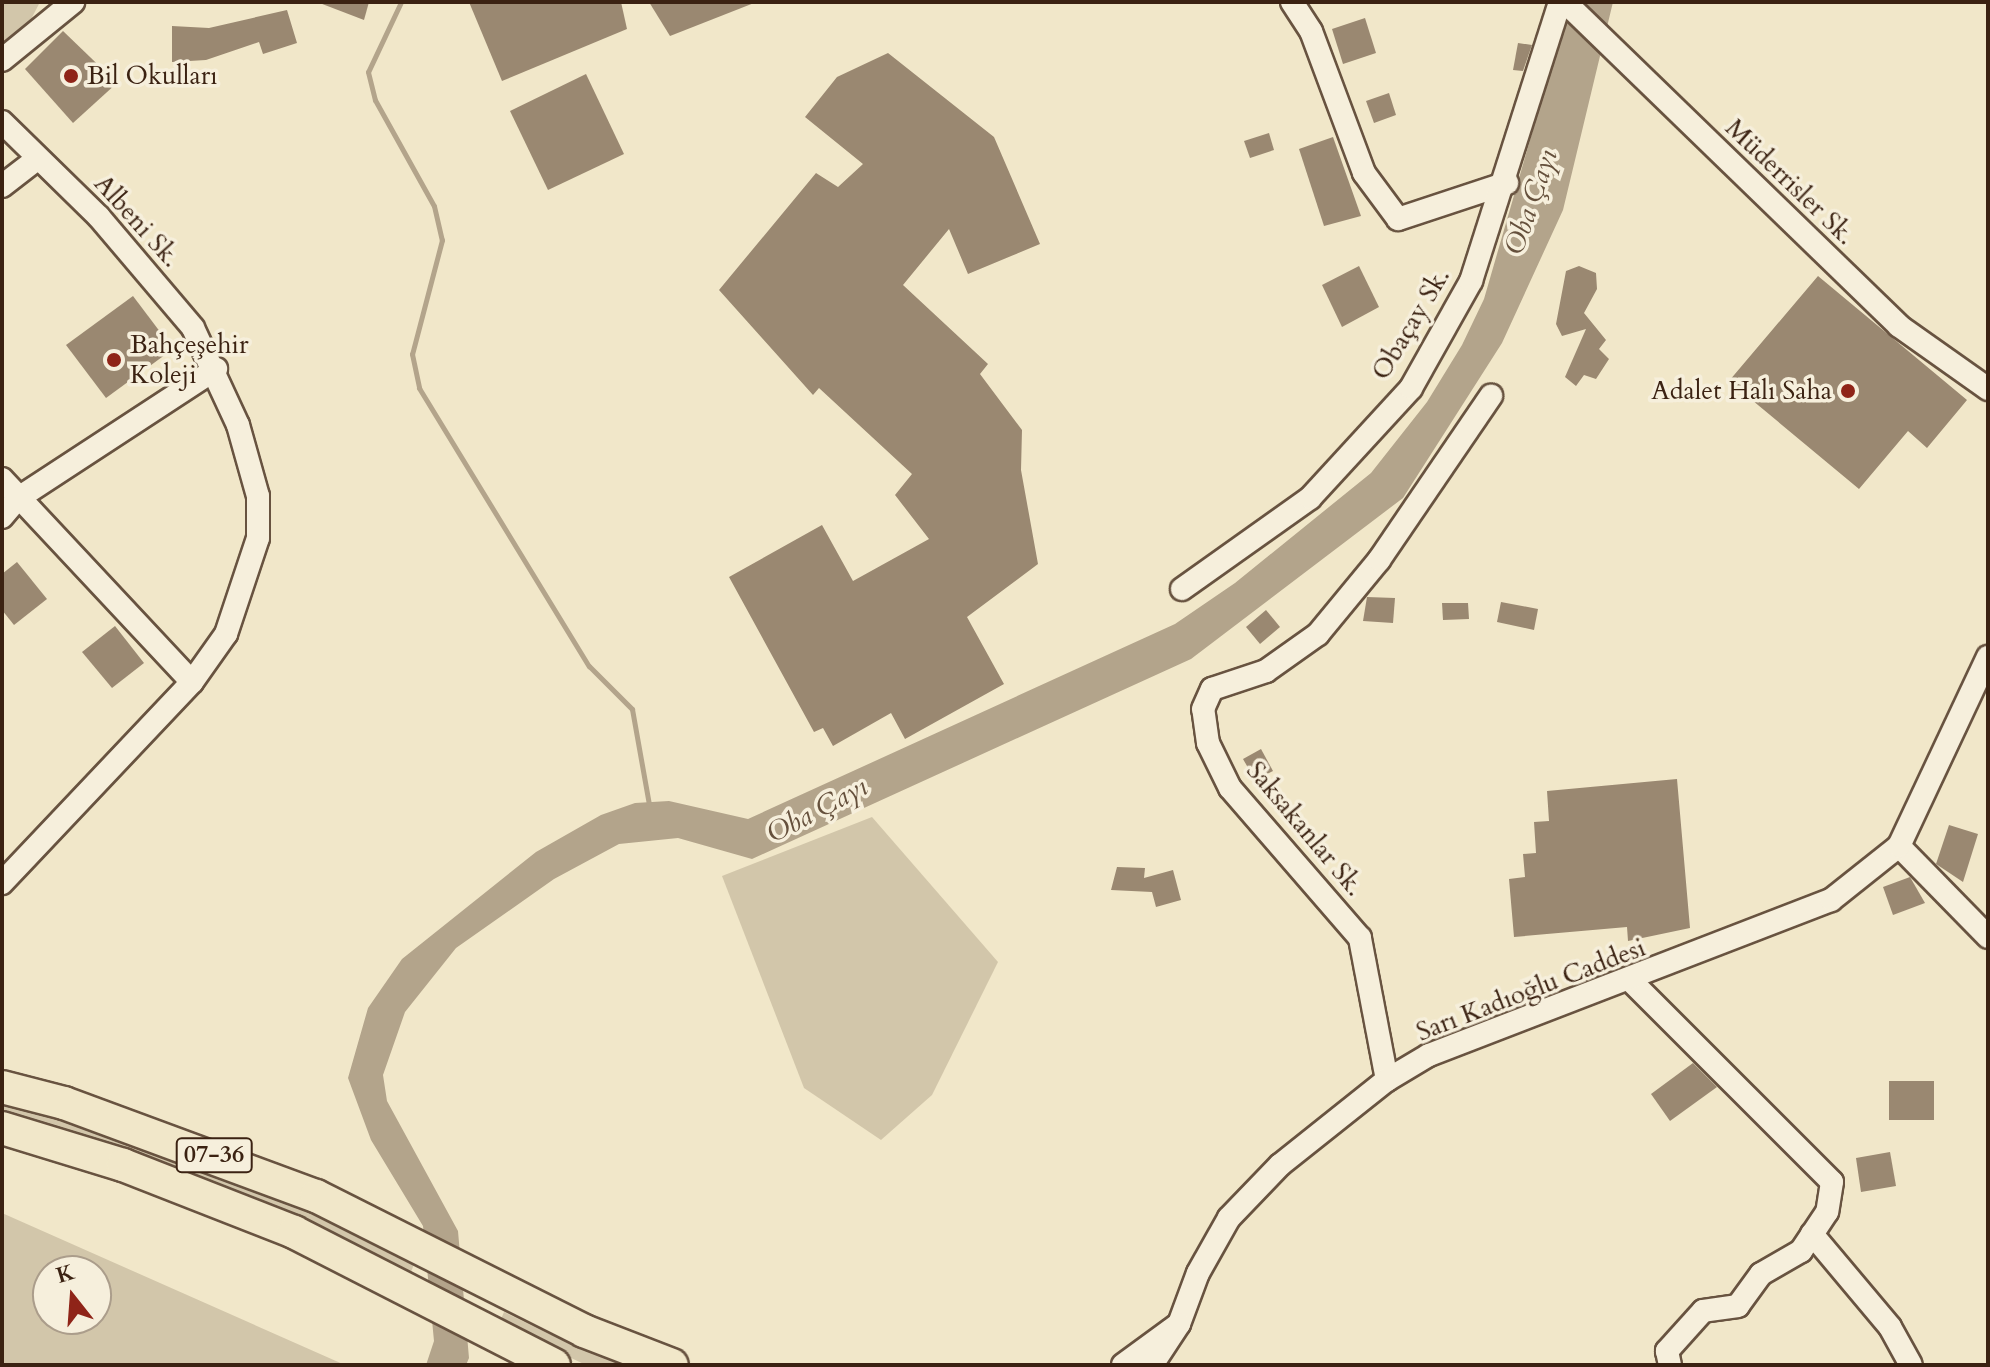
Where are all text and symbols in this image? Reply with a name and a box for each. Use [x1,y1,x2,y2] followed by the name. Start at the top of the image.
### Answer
[87,60,217,92] place label: Bil Okulları
[62,67,80,85] marker: Bil Okulları
[1719,113,1861,251] street label: Müderrisler Sk.
[1497,145,1565,259] water label: Oba Çayı
[87,168,187,274] street label: Albeni Sk.
[1365,262,1457,386] street label: Obaçay Sk.
[130,329,248,390] place label: Bahçeşehir Koleji
[105,351,123,369] marker: Bahçeşehir Koleji
[1651,375,1832,407] place label: Adalet Halı Saha
[1839,382,1857,400] marker: Adalet Halı Saha
[1240,755,1370,903] street label: Saksakanlar Sk.
[761,769,873,851] water label: Oba Çayı
[1412,932,1650,1048] street label: Sarı Kadıoğlu Caddesi
[174,1135,254,1175] road number: 07-36
[32,1255,112,1335] north arrow
[53,1257,78,1291] text: K

